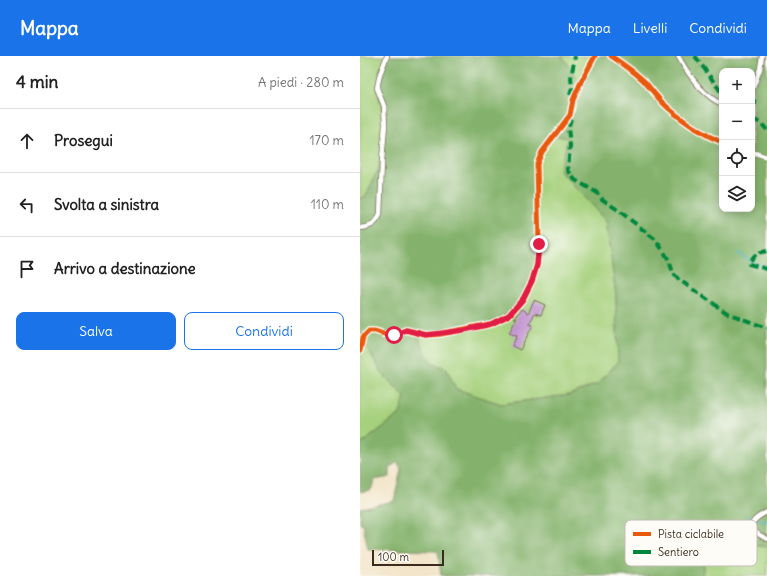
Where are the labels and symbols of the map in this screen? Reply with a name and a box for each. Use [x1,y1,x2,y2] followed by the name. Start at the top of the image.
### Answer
[530,235,548,253] route end
[385,326,403,344] route start
[625,520,757,566] legend
[658,527,724,541] text: Pista ciclabile
[658,545,699,559] text: Sentiero
[372,548,444,567] scale bar

